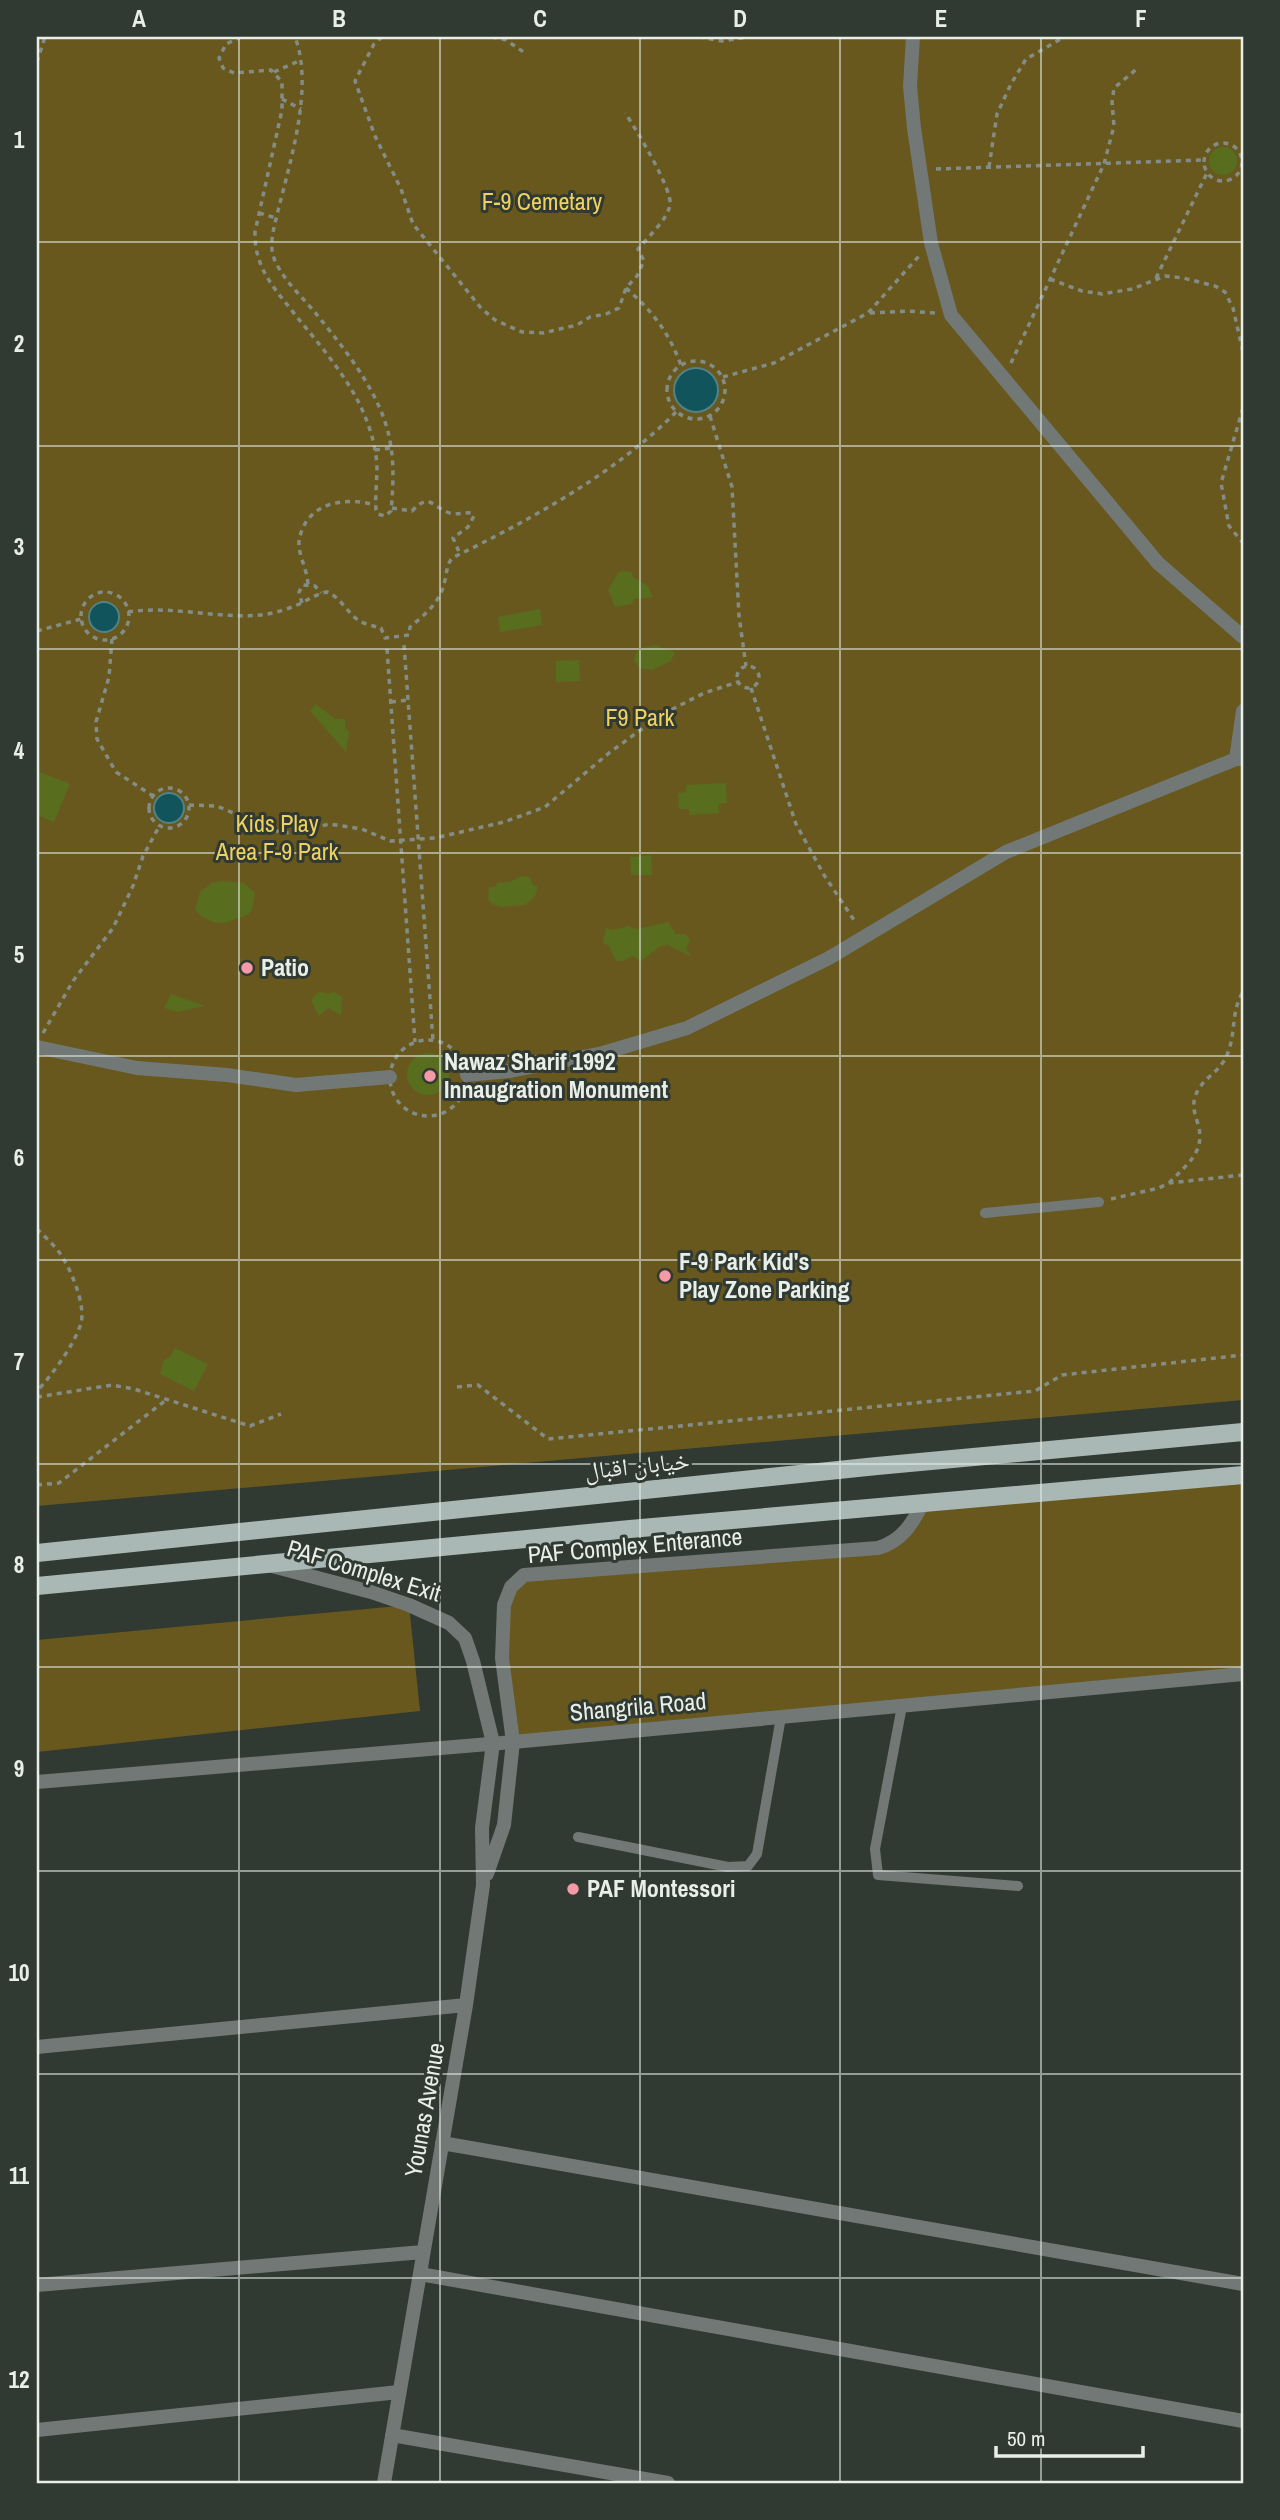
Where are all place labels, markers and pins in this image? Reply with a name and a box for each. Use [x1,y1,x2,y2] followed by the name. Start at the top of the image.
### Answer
[261,951,309,983] place label: Patio
[239,960,255,976] marker: Patio
[444,1045,669,1105] place label: Nawaz Sharif 1992 Innaugration Monument
[422,1068,438,1084] marker: Nawaz Sharif 1992 Innaugration Monument
[679,1245,850,1305] place label: F-9 Park Kid's Play Zone Parking
[657,1268,673,1284] marker: F-9 Park Kid's Play Zone Parking
[587,1872,735,1904] place label: PAF Montessori
[565,1881,581,1897] marker: PAF Montessori

